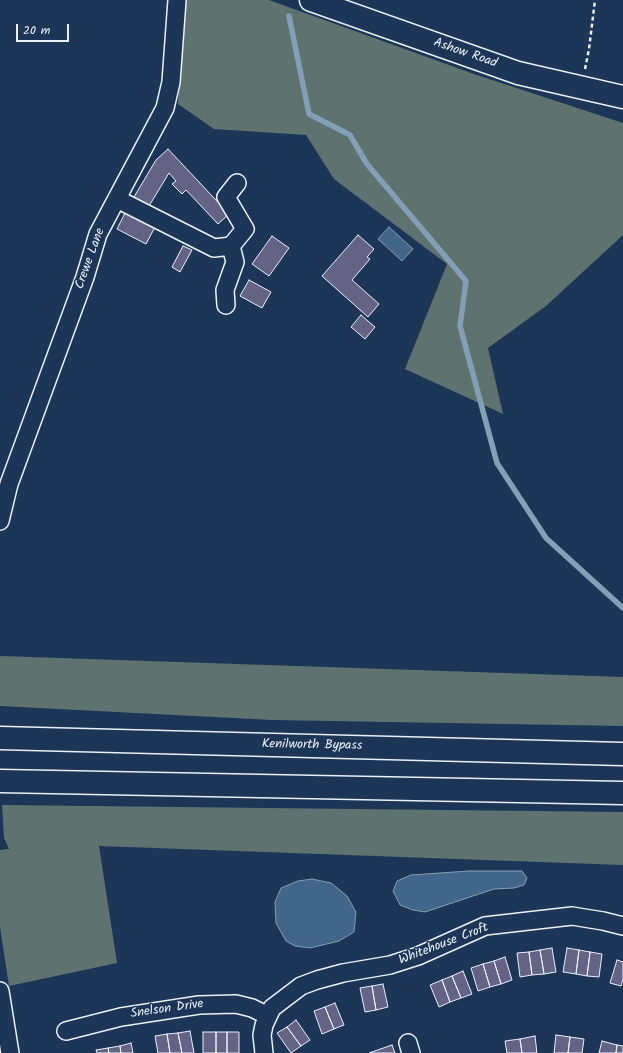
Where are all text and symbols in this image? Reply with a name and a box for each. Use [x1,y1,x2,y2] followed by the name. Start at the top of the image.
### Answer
[18,16,71,42] scale bar
[23,21,50,40] text: 20 m
[431,36,499,72] street label: Ashow Road
[73,226,109,292] street label: Crewe Lane
[262,737,362,755] street label: Kenilworth Bypass
[397,921,491,969] street label: Whitehouse Croft
[129,997,205,1023] street label: Snelson Drive

